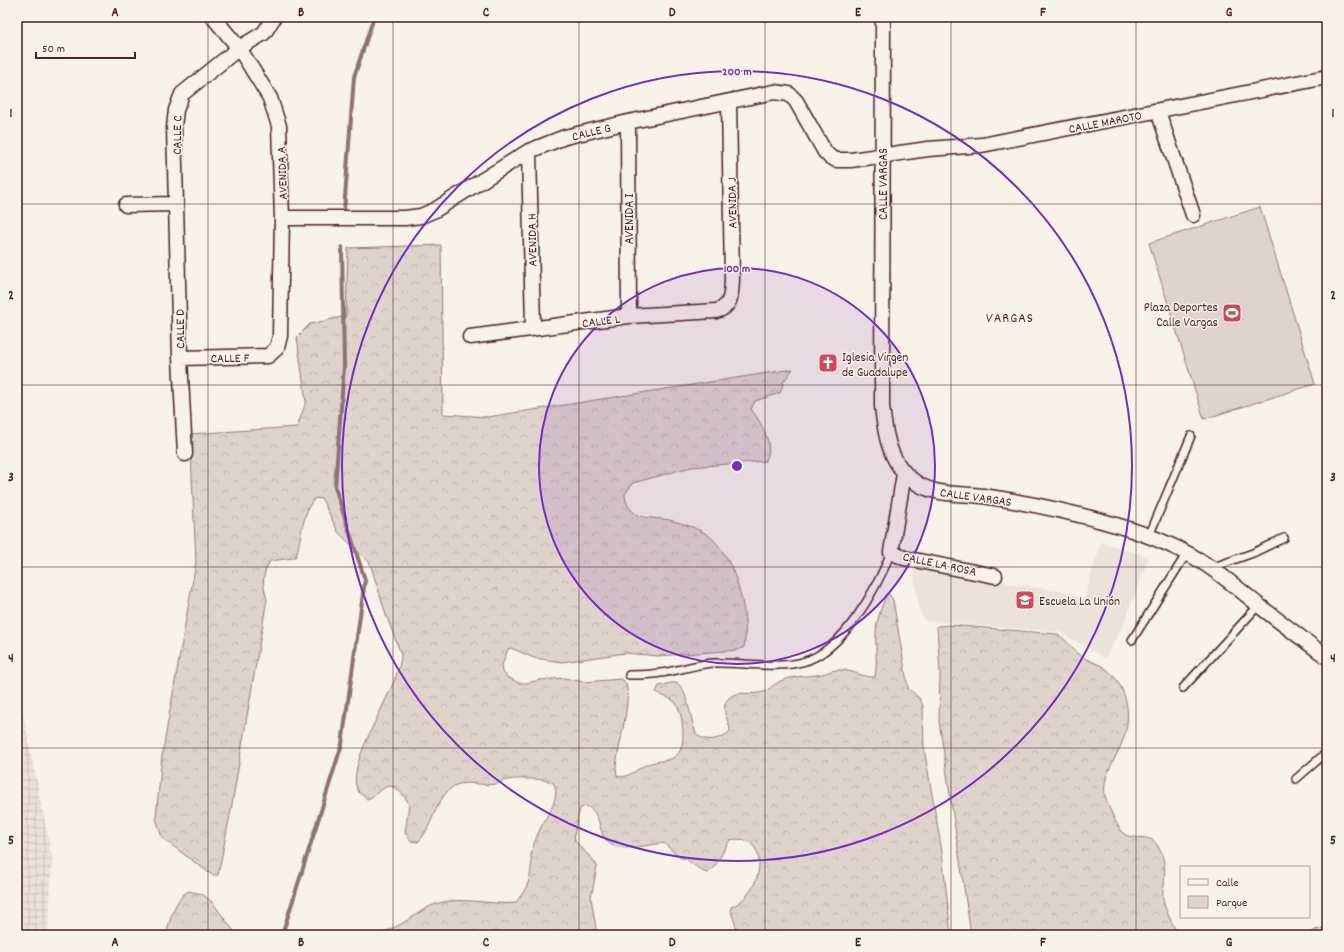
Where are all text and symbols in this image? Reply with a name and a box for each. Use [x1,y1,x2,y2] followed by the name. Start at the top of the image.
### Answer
[111,4,119,23] text: A
[298,4,304,23] text: B
[483,4,490,23] text: C
[669,4,676,23] text: D
[855,4,862,23] text: E
[1040,4,1046,23] text: F
[1226,4,1233,23] text: G
[36,34,135,60] scale bar
[42,41,65,58] text: 50 m
[722,64,752,81] text: 200 m
[10,105,13,124] text: 1
[1332,105,1335,124] text: 1
[1067,107,1144,140] street label: CALLE MAROTO
[169,115,188,155] street label: CALLE C
[570,119,613,147] street label: CALLE G
[273,146,294,200] street label: AVENIDA A
[875,148,894,220] street label: CALLE VARGAS
[724,177,743,229] street label: AVENIDA J
[621,194,640,244] street label: AVENIDA I
[524,213,543,267] street label: AVENIDA H
[724,261,750,278] text: 100 m
[8,287,14,306] text: 2
[1330,287,1336,306] text: 2
[1144,299,1218,333] place label: Plaza Deportes Calle Vargas
[1221,302,1243,324] sports icon: Plaza Deportes Calle Vargas
[172,309,191,349] street label: CALLE D
[986,309,1034,329] district label: VARGAS
[581,311,622,334] street label: CALLE L
[842,349,908,383] place label: Iglesia Virgen de Guadalupe
[210,350,250,369] street label: CALLE F
[817,352,839,374] church icon: Iglesia Virgen de Guadalupe
[730,459,744,473] centre of rings
[8,469,14,488] text: 3
[1330,469,1336,488] text: 3
[939,484,1013,513] street label: CALLE VARGAS
[901,548,978,583] street label: CALLE LA ROSA
[1014,589,1036,611] school or university icon: Escuela La Unión
[1039,593,1120,612] place label: Escuela La Unión
[8,650,14,669] text: 4
[1330,650,1336,669] text: 4
[8,832,14,851] text: 5
[1330,832,1336,851] text: 5
[1180,866,1310,918] legend
[1216,875,1239,892] text: Calle
[1216,895,1247,912] text: Parque
[111,934,119,952] text: A
[298,934,304,952] text: B
[483,934,490,952] text: C
[669,934,676,952] text: D
[855,934,862,952] text: E
[1040,934,1046,952] text: F
[1226,934,1233,952] text: G

